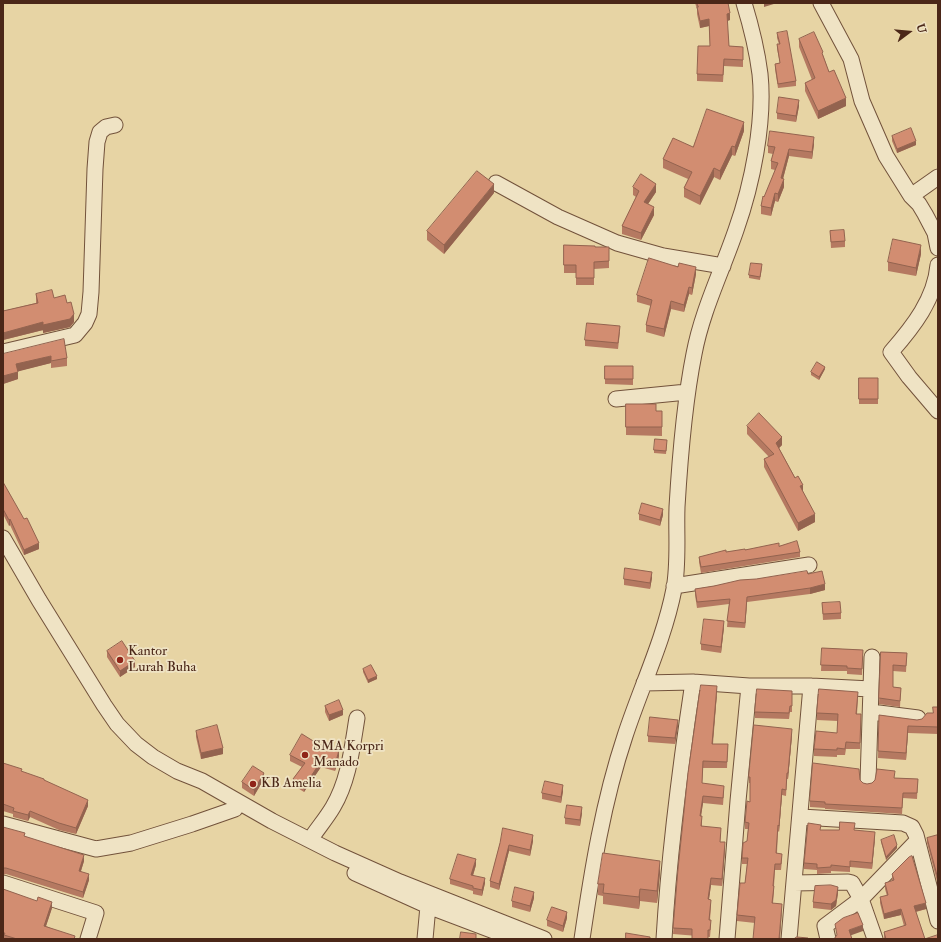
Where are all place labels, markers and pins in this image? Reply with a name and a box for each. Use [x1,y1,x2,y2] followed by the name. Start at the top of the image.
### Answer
[128,644,196,676] place label: Kantor Lurah Buha
[115,655,125,665] marker: Kantor Lurah Buha
[313,739,384,772] place label: SMA Korpri Manado
[300,750,310,760] marker: SMA Korpri Manado
[261,776,322,792] place label: KB Amelia
[248,779,258,789] marker: KB Amelia

